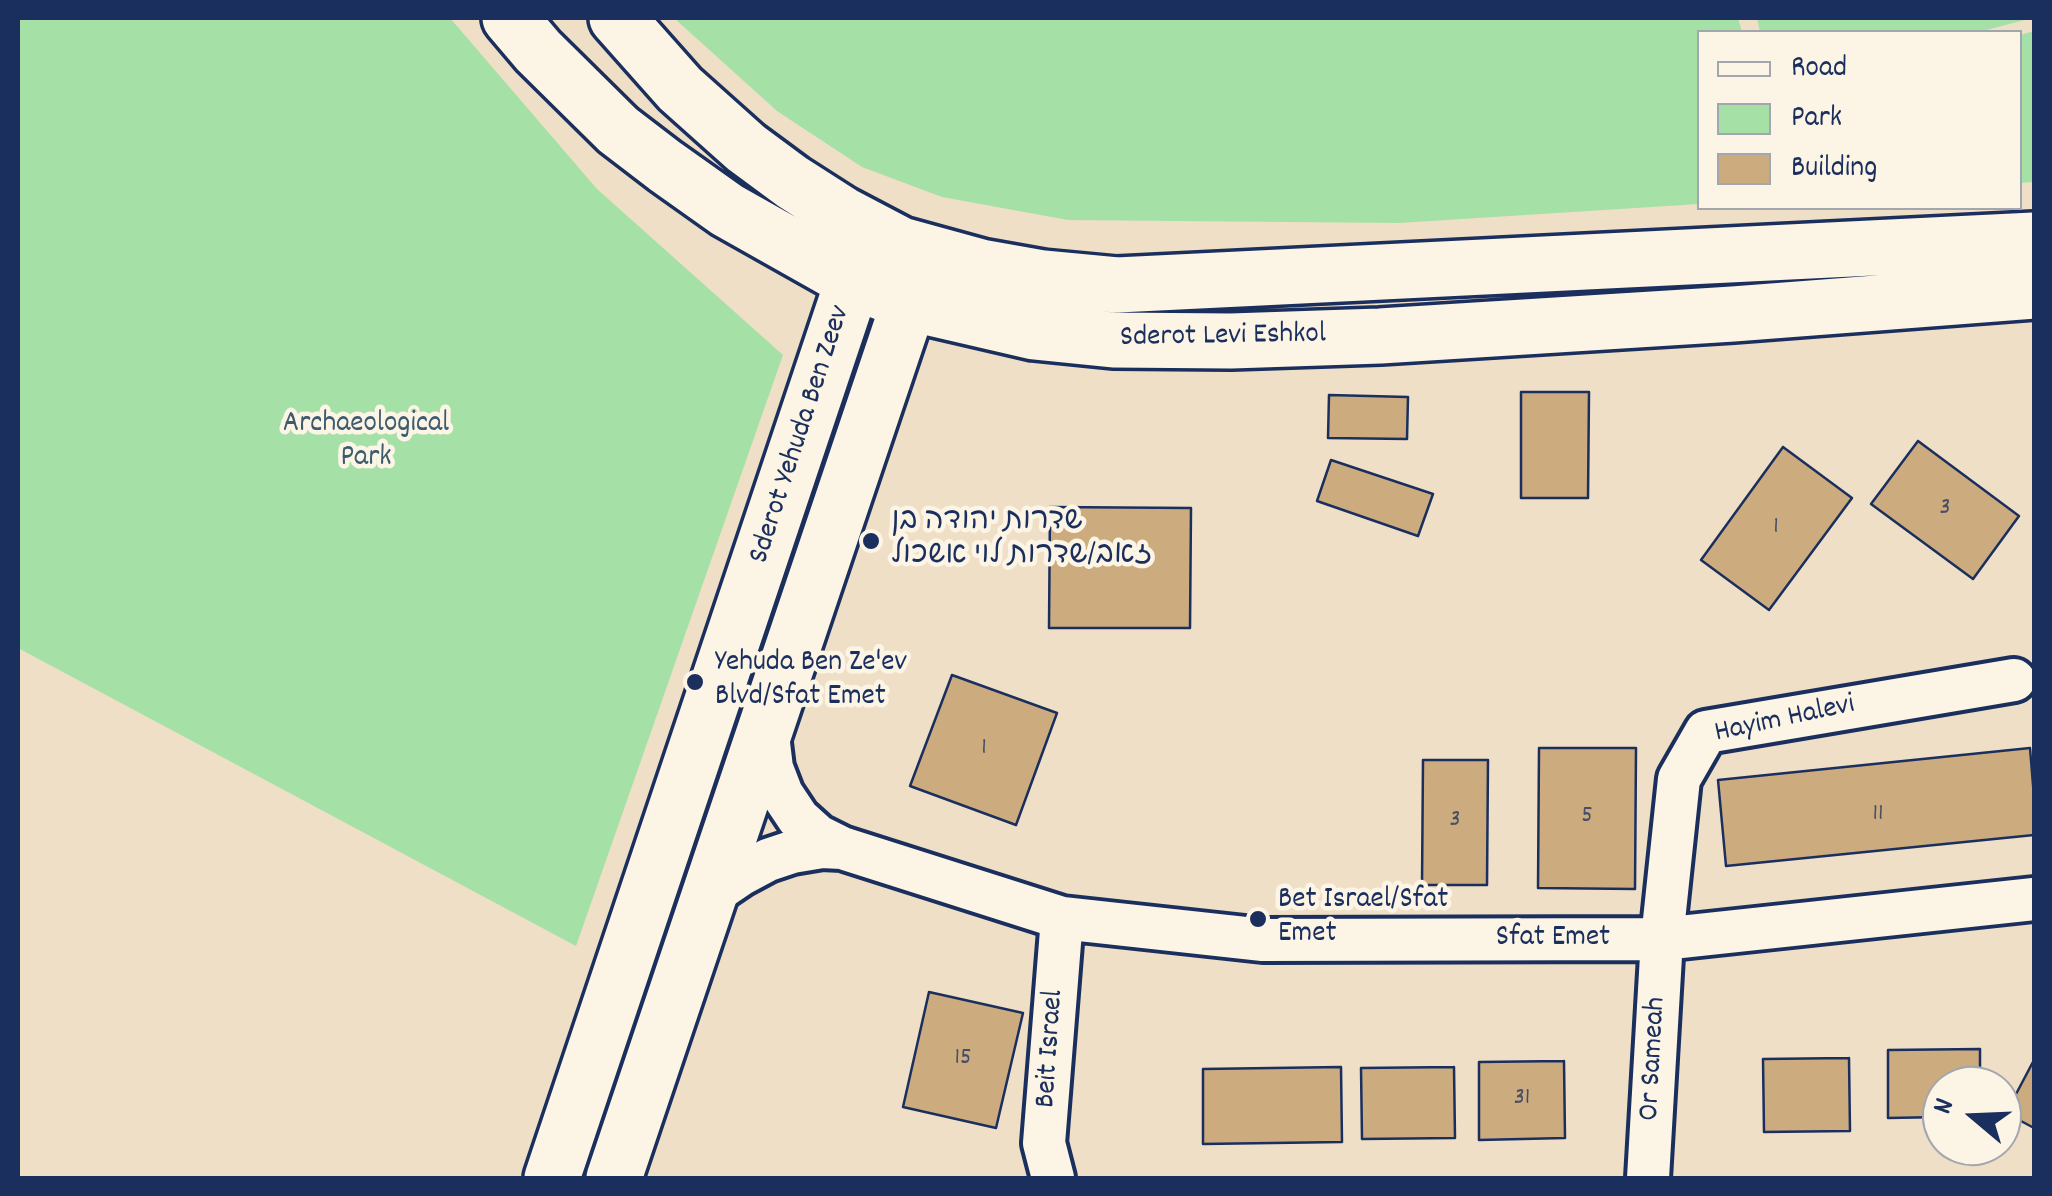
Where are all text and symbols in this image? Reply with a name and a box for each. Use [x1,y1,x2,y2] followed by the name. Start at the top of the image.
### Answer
[1697,30,2022,210] legend
[1791,48,1847,91] text: Road
[1791,98,1842,141] text: Park
[1791,148,1877,191] text: Building
[743,301,861,569] street label: Sderot Yehuda Ben Zeev
[1120,318,1326,358] street label: Sderot Levi Eshkol
[283,408,449,478] park label: Archaeological Park
[1939,495,1951,525] house number: 3
[891,506,1152,576] place label: שדרות יהודה בן זאב/שדרות לוי אשכול
[1773,514,1779,544] house number: 1
[860,530,882,552] marker: שדרות יהודה בן זאב/שדרות לוי אשכול
[715,647,907,718] place label: Yehuda Ben Ze'ev Blvd/Sfat Emet
[684,671,706,693] marker: Yehuda Ben Ze'ev Blvd/Sfat Emet
[1712,689,1858,753] street label: Hayim Halevi
[981,735,987,765] house number: 1
[1873,801,1883,831] house number: 11
[1581,803,1593,833] house number: 5
[1449,807,1461,837] house number: 3
[1278,884,1448,954] place label: Bet Israel/Sfat Emet
[1247,908,1269,930] marker: Bet Israel/Sfat Emet
[1496,922,1610,958] street label: Sfat Emet
[1030,989,1074,1109] street label: Beit Israel
[1634,996,1676,1122] street label: Or Sameah
[954,1045,972,1075] house number: 15
[1922,1066,2022,1166] north arrow
[1514,1085,1530,1115] house number: 31
[1924,1094,1967,1120] text: N

